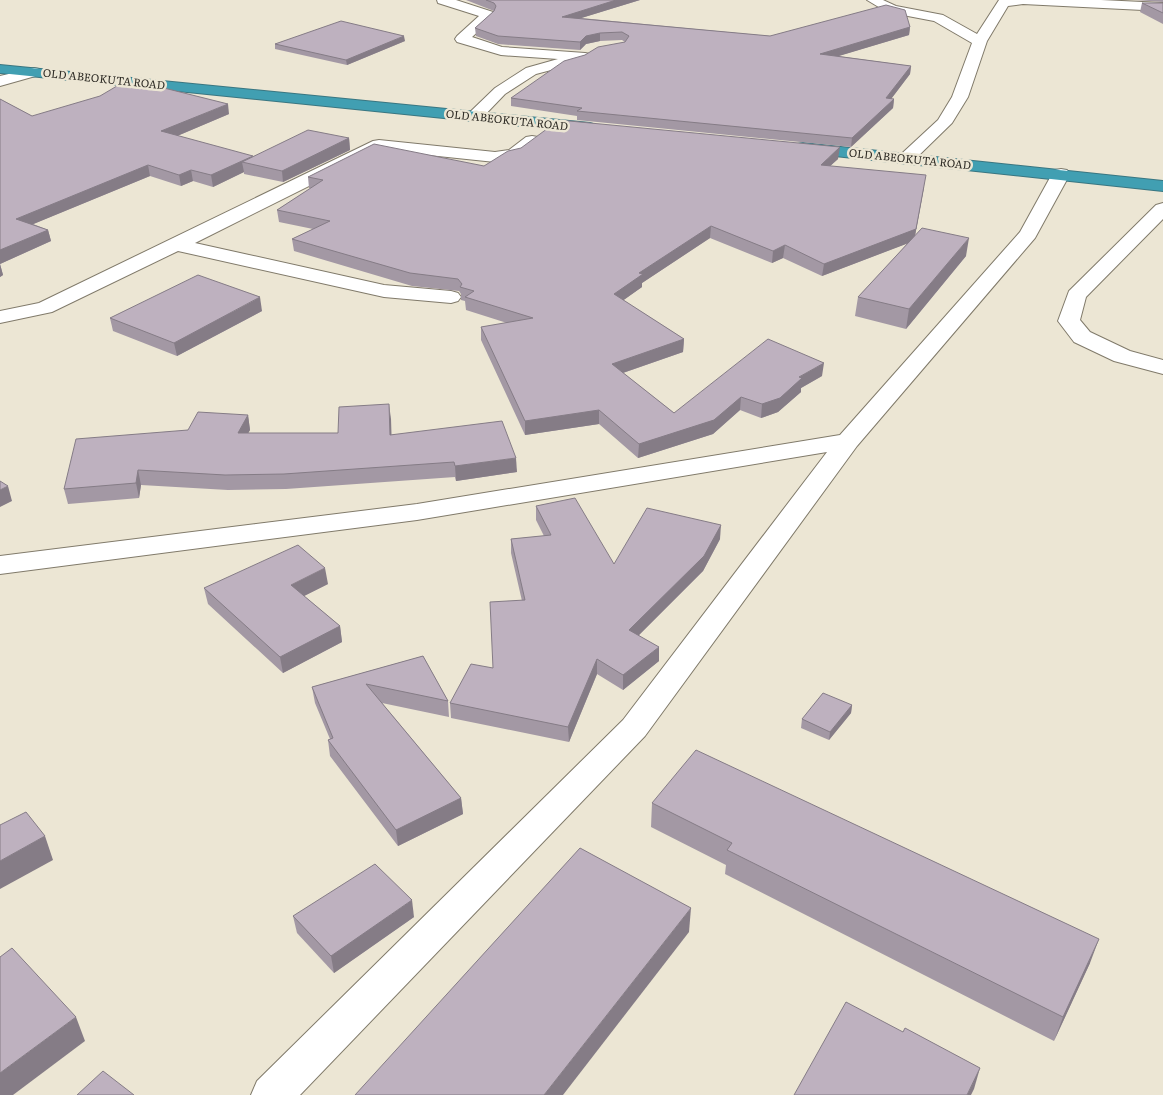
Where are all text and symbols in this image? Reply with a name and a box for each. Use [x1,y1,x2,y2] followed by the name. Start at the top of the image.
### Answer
[42,64,166,92] street label: OLD ABEOKUTA ROAD
[445,105,569,133] street label: OLD ABEOKUTA ROAD
[848,144,972,172] street label: OLD ABEOKUTA ROAD

